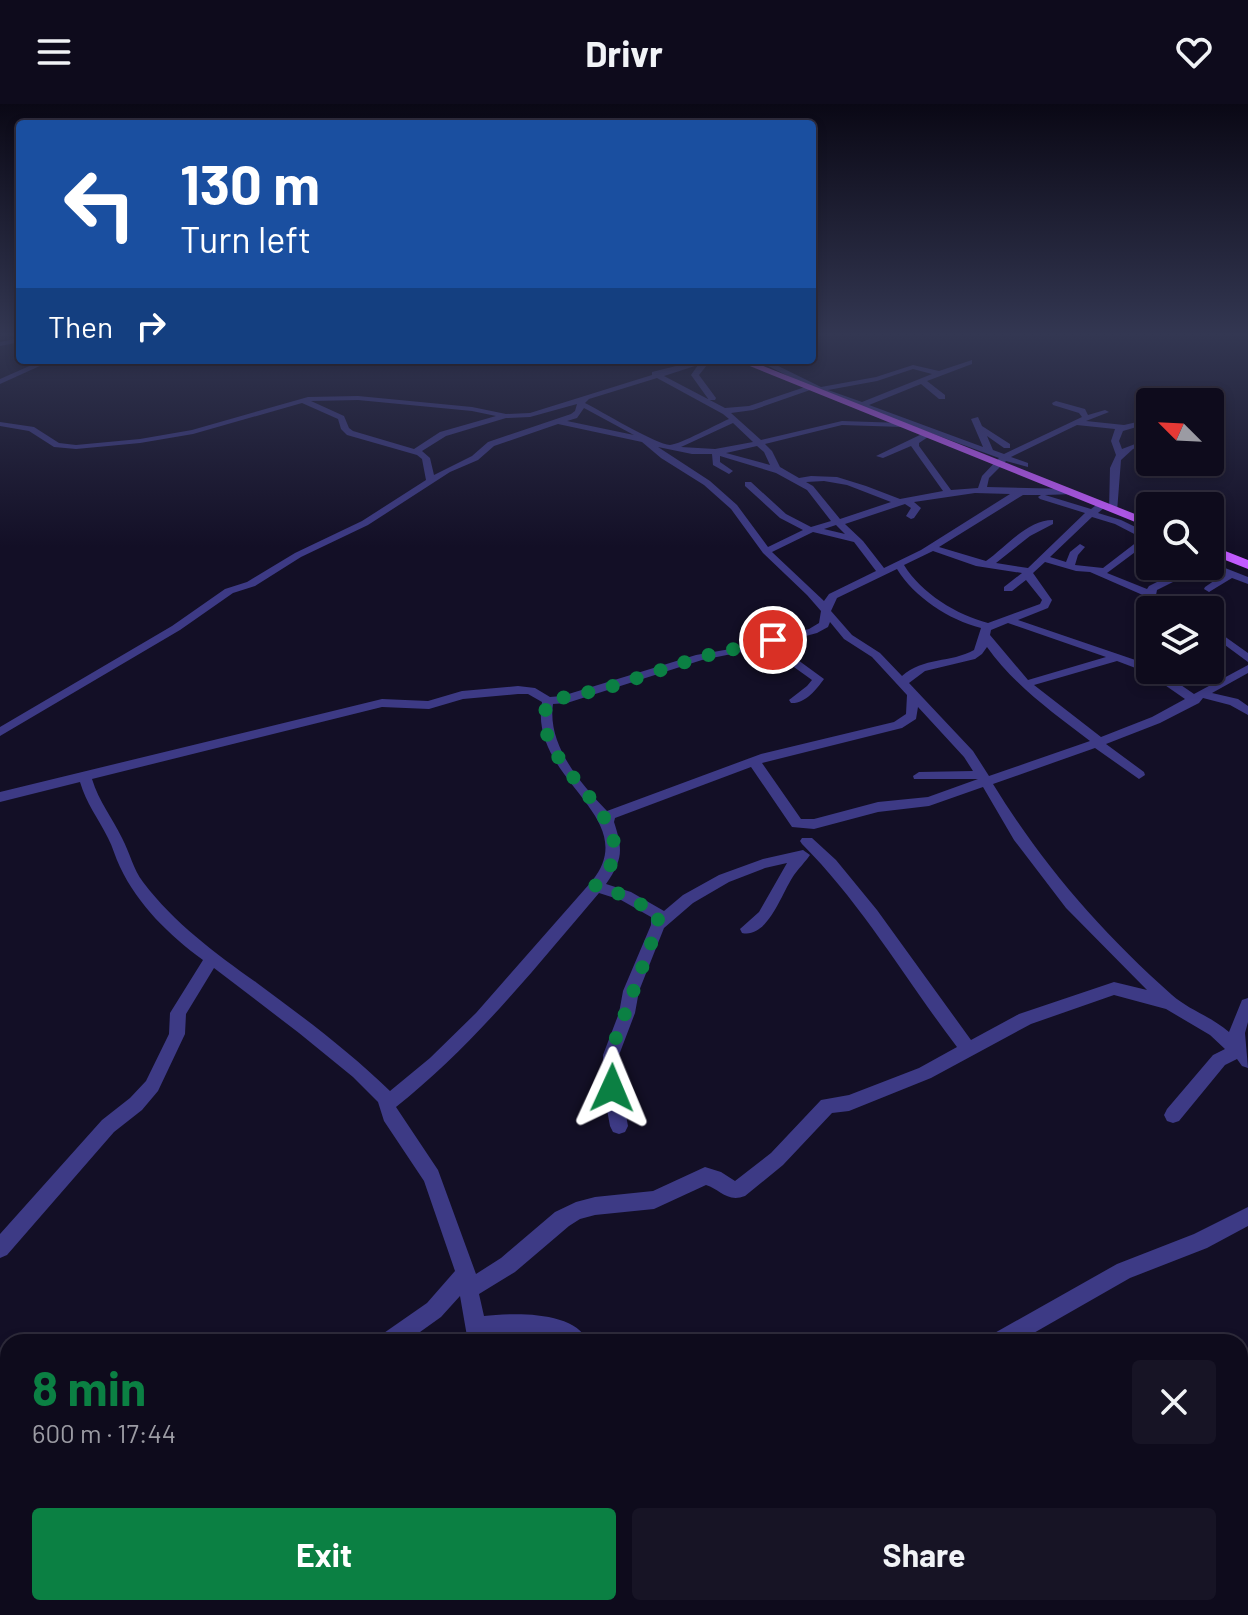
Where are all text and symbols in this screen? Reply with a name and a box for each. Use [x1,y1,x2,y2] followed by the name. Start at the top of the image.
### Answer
[32,30,76,74] icon: menu
[1172,30,1216,74] icon: heart
[585,31,663,74] text: Drivr
[180,149,320,216] text: 130 m
[48,152,152,256] icon: left
[180,217,311,260] text: Turn left
[129,304,173,348] icon: right
[48,308,113,344] text: Then
[1136,388,1224,476] north arrow
[1136,388,1224,684] map controls
[1136,492,1224,580] button: search
[1136,596,1224,684] button: layers
[739,606,807,674] pin
[751,618,795,662] icon: arrive
[570,1046,654,1130] position arrow
[32,1358,146,1416] text: 8 min
[1132,1360,1216,1444] button: close
[32,1417,176,1448] text: 600 m · 17:44
[32,1508,616,1600] button: Exit
[632,1508,1216,1600] button: Share

